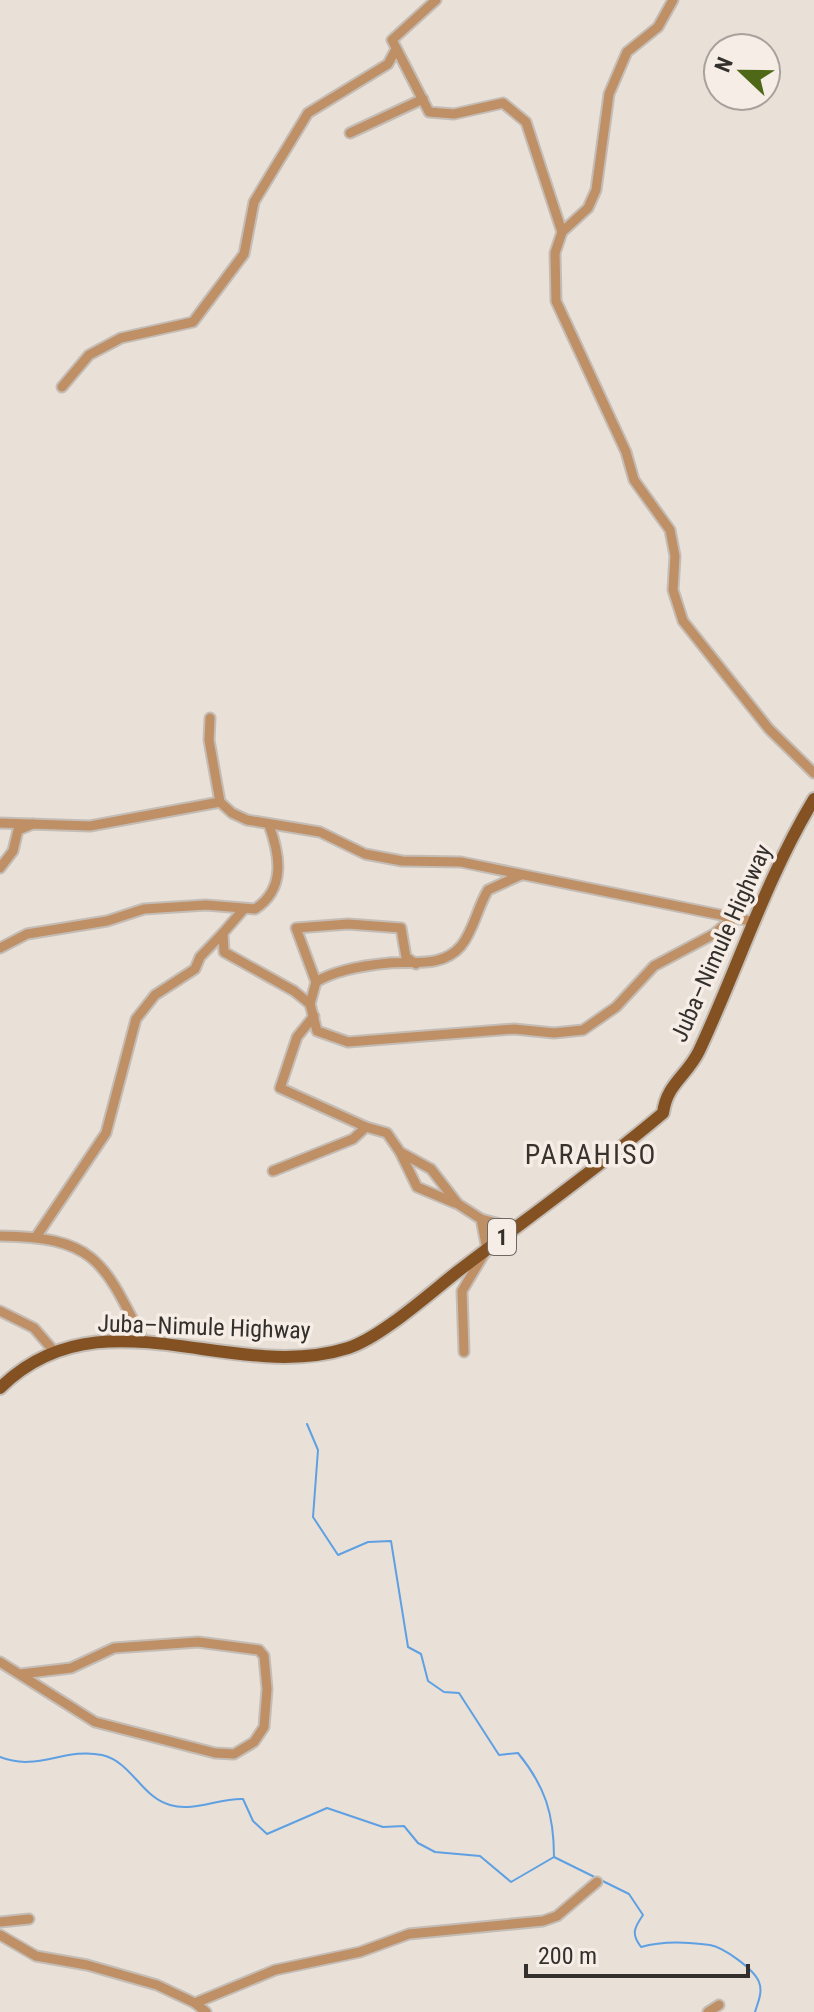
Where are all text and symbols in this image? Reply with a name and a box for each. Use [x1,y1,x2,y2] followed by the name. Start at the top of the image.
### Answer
[702,32,782,112] north arrow
[710,54,738,76] text: N
[665,840,777,1046] street label: Juba–Nimule Highway
[525,1138,657,1171] district label: PARAHISO
[488,1219,516,1255] road number: 1
[97,1309,311,1345] street label: Juba–Nimule Highway
[526,1928,748,1978] scale bar
[538,1942,597,1970] text: 200 m

